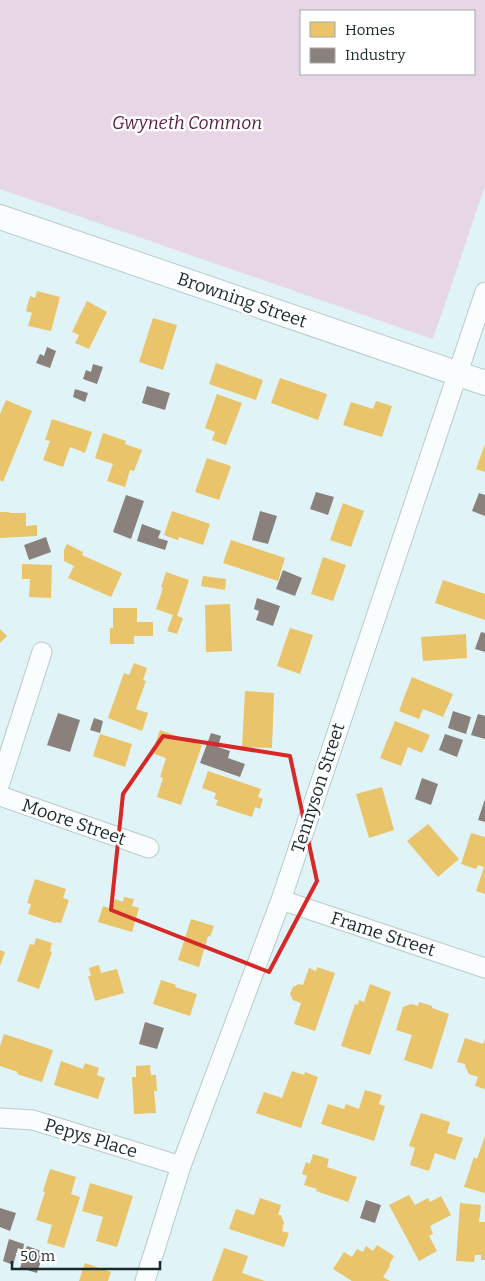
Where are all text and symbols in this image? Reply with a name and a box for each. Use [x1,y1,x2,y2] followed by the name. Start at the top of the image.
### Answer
[300,10,475,75] legend
[345,21,395,39] text: Homes
[345,46,405,64] text: Industry
[112,112,262,134] park label: Gwyneth Common
[174,268,310,333] street label: Browning Street
[287,720,350,856] street label: Tennyson Street
[19,794,129,850] street label: Moore Street
[328,907,438,961] street label: Frame Street
[42,1113,140,1163] street label: Pepys Place
[12,1238,160,1270] scale bar
[20,1247,56,1265] text: 50 m

